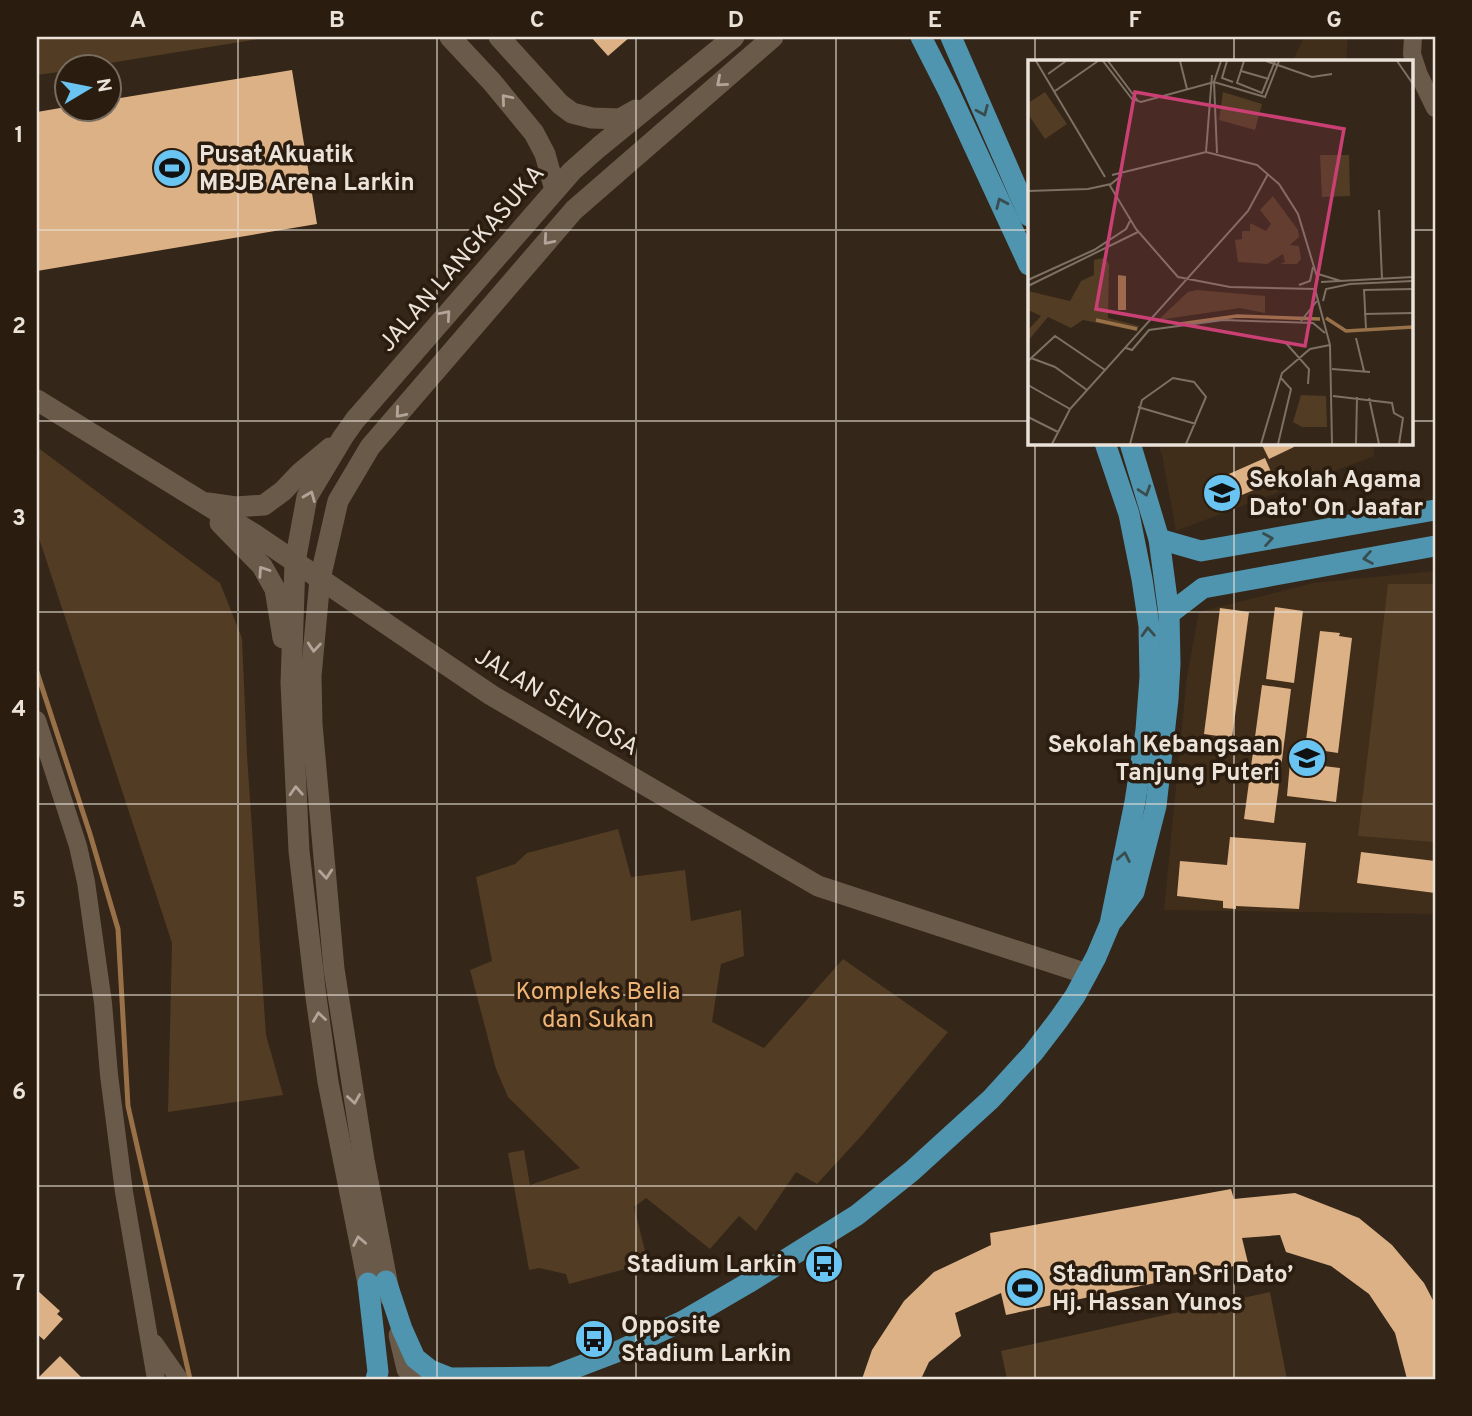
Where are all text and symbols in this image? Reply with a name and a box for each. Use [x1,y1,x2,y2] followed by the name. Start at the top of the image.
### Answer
[130,7,146,36] text: A
[329,7,345,36] text: B
[530,7,544,36] text: C
[728,7,744,36] text: D
[928,7,942,36] text: E
[1128,7,1142,36] text: F
[1326,7,1342,36] text: G
[52,52,122,122] north arrow
[1028,60,1412,444] inset map
[717,74,730,86] one-way arrow
[90,77,116,94] text: N
[502,94,514,107] one-way arrow
[975,104,989,116] one-way arrow
[14,122,24,151] text: 1
[199,141,415,199] place label: Pusat Akuatik MBJB Arena Larkin
[151,147,193,189] sports icon: Pusat Akuatik MBJB Arena Larkin
[373,160,552,359] street label: JALAN LANGKASUKA
[995,198,1009,210] one-way arrow
[544,232,556,245] one-way arrow
[438,311,450,324] one-way arrow
[12,313,26,342] text: 2
[396,404,408,417] one-way arrow
[1249,466,1423,524] place label: Sekolah Agama Dato' On Jaafar
[1201,472,1243,514] school or university icon: Sekolah Agama Dato' On Jaafar
[1137,484,1151,496] one-way arrow
[301,491,315,503] one-way arrow
[12,505,26,534] text: 3
[1262,533,1274,548] one-way arrow
[1362,550,1374,565] one-way arrow
[259,565,272,578] one-way arrow
[1141,626,1156,637] one-way arrow
[307,642,322,653] one-way arrow
[468,642,643,764] street label: JALAN SENTOSA
[12,696,26,725] text: 4
[1048,731,1280,789] place label: Sekolah Kebangsaan Tanjung Puteri
[1286,737,1328,779] school or university icon: Sekolah Kebangsaan Tanjung Puteri
[289,785,304,796] one-way arrow
[1115,851,1130,863] one-way arrow
[318,868,333,879] one-way arrow
[12,887,26,916] text: 5
[516,978,680,1036] park label: Kompleks Belia dan Sukan
[312,1011,327,1023] one-way arrow
[12,1079,26,1108] text: 6
[346,1093,361,1105] one-way arrow
[353,1235,368,1247] one-way arrow
[803,1243,845,1285] bus stop icon: Stadium Larkin
[626,1251,797,1281] place label: Stadium Larkin
[1052,1261,1293,1319] place label: Stadium Tan Sri Dato’ Hj. Hassan Yunos
[1004,1267,1046,1309] sports icon: Stadium Tan Sri Dato’ Hj. Hassan Yunos
[13,1270,25,1299] text: 7
[621,1312,792,1370] place label: Opposite Stadium Larkin
[573,1318,615,1360] bus stop icon: Opposite Stadium Larkin

